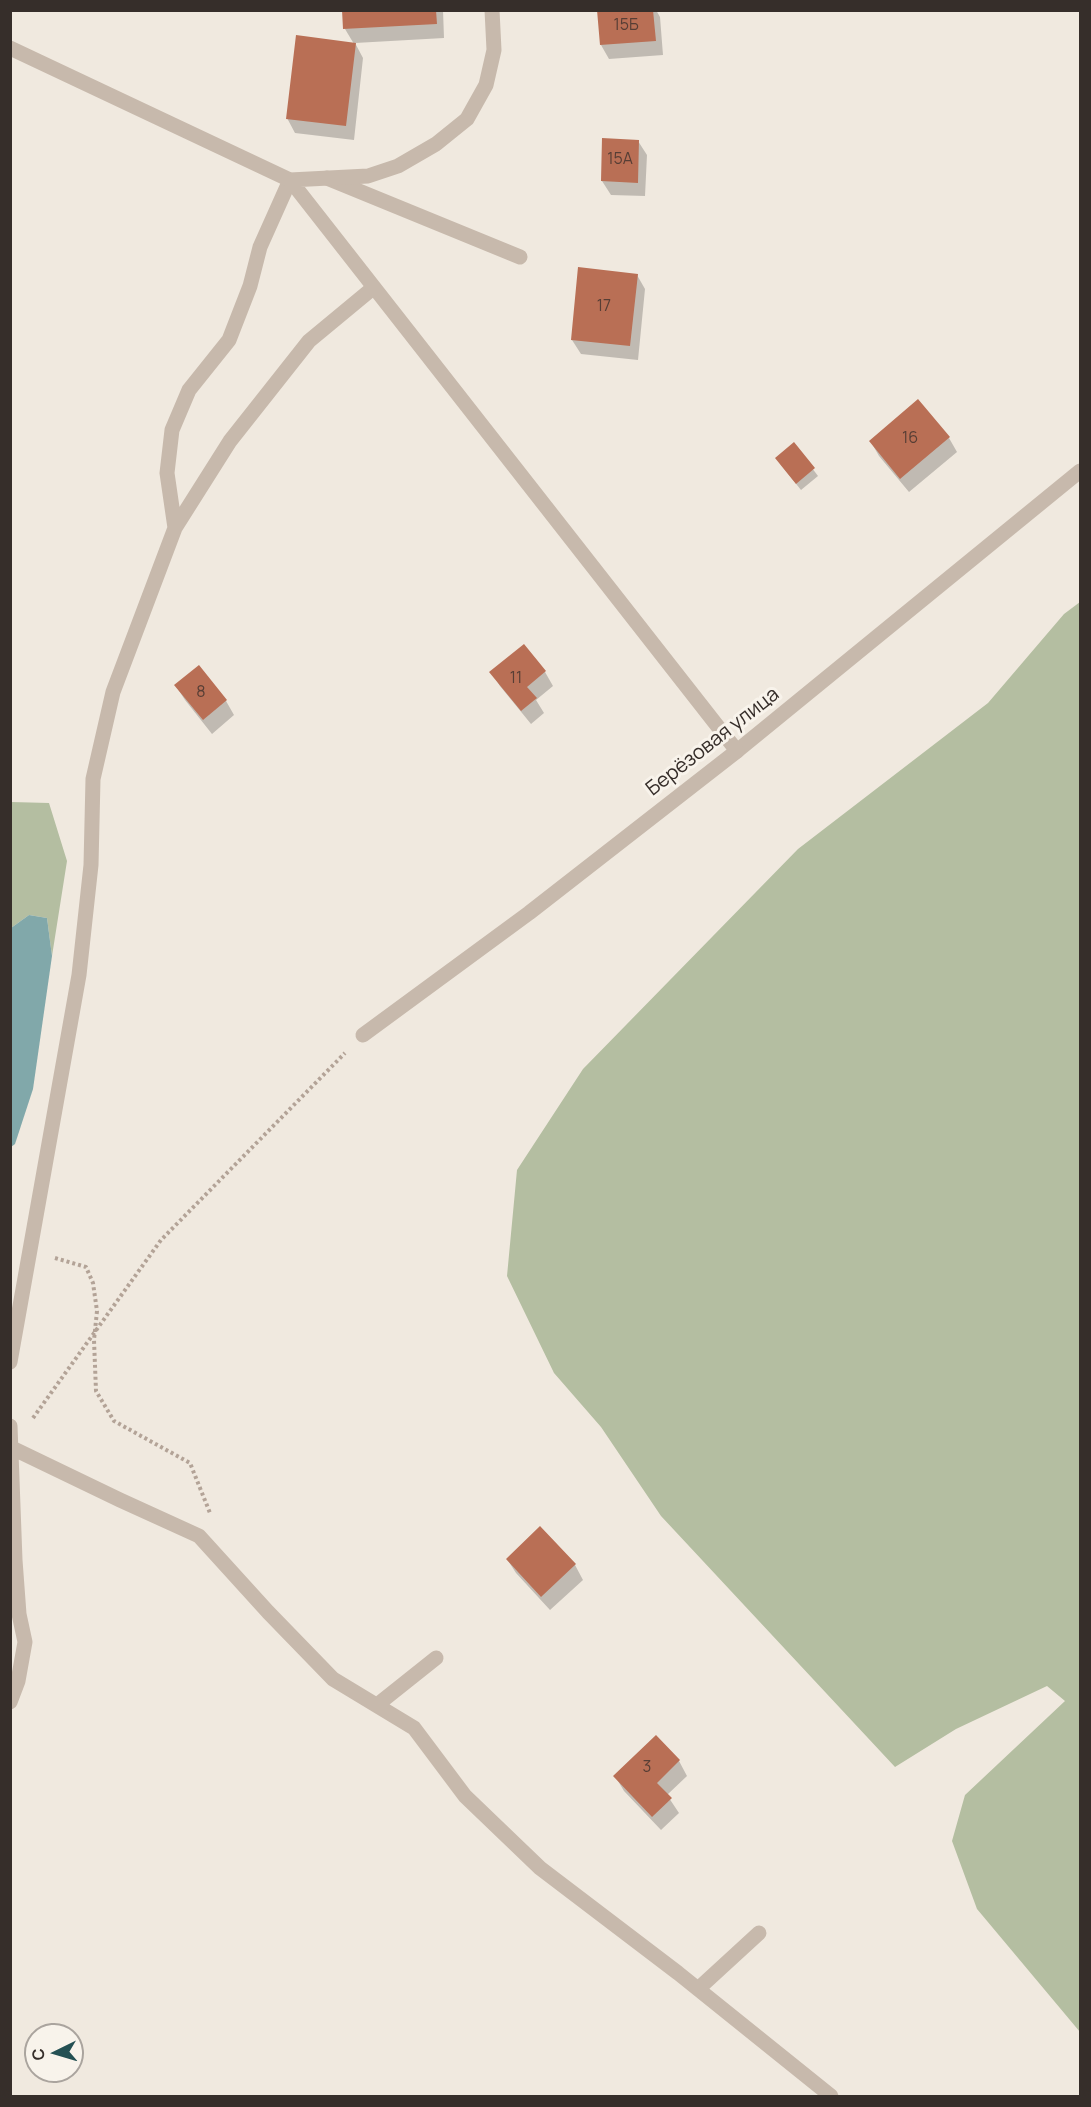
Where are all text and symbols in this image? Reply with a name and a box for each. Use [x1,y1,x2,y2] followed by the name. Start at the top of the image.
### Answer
[613,16,639,36] house number: 15Б
[607,150,633,170] house number: 15А
[597,297,611,317] house number: 17
[902,429,918,449] house number: 16
[510,669,522,689] house number: 11
[196,683,206,703] house number: 8
[642,683,784,801] street label: Берёзовая улица
[643,1758,651,1778] house number: 3
[24,2023,84,2083] north arrow
[27,2048,50,2061] text: С

